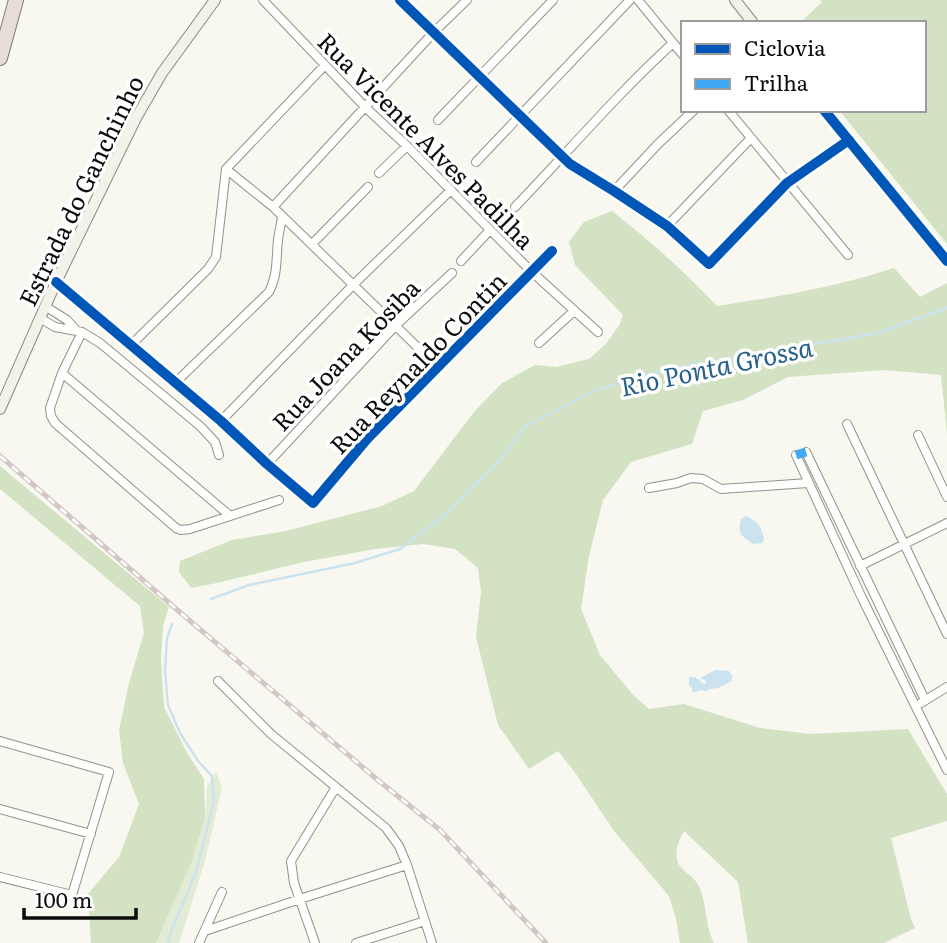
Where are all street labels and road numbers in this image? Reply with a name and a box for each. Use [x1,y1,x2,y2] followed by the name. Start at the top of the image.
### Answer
[311,24,543,256] street label: Rua Vicente Alves Padilha
[9,69,151,311] street label: Estrada do Ganchinho
[321,263,513,461] street label: Rua Reynaldo Contin
[263,270,427,438] street label: Rua Joana Kosiba

